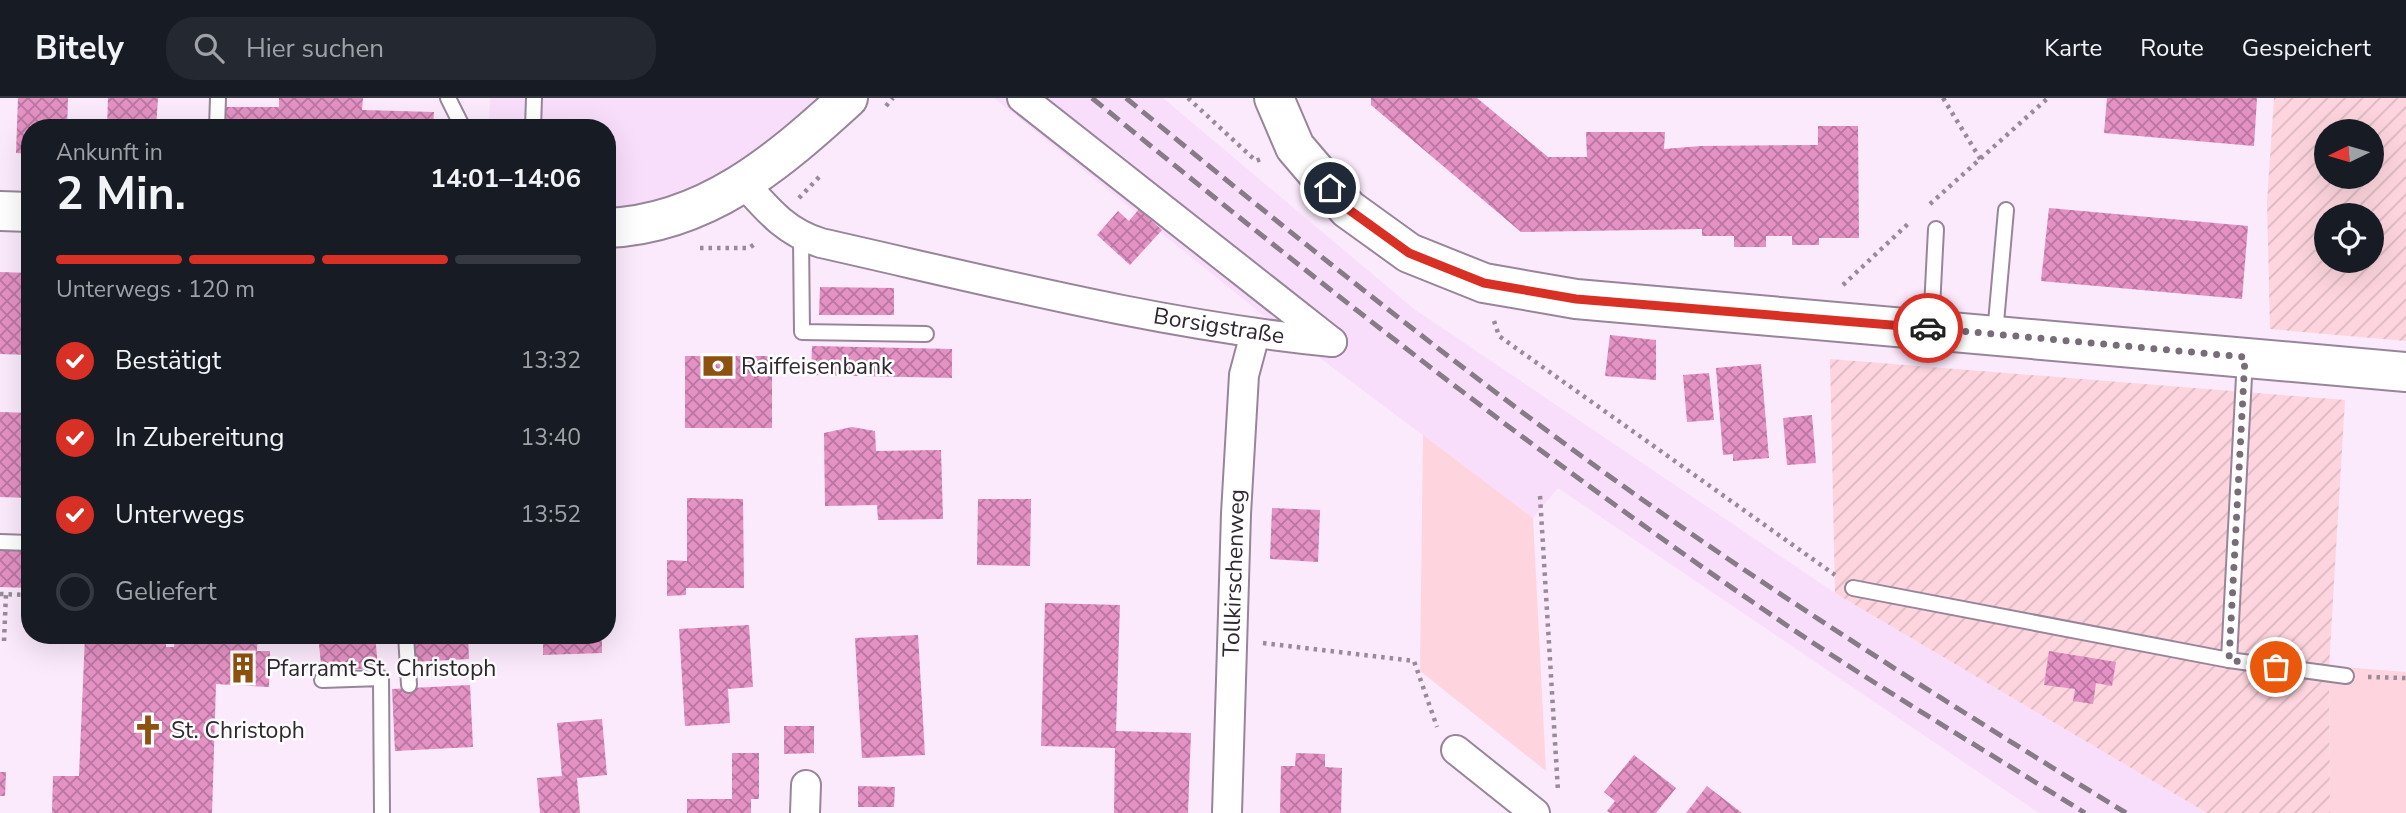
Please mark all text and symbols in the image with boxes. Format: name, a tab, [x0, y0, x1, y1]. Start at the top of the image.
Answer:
search box	[166, 17, 656, 80]
text: Bitely	[35, 26, 124, 71]
icon: search	[190, 29, 228, 67]
text: Hier suchen	[246, 31, 384, 66]
text: Karte	[2044, 32, 2102, 64]
text: Route	[2140, 32, 2204, 64]
text: Gespeichert	[2242, 32, 2371, 64]
north arrow	[2314, 119, 2384, 189]
map controls	[2314, 119, 2384, 273]
text: Ankunft in	[56, 137, 163, 168]
pin	[1300, 158, 1360, 218]
text: 14:01–14:06	[430, 161, 581, 196]
text: 2 Min.	[56, 162, 186, 225]
icon: home	[1311, 169, 1349, 207]
button: locate	[2314, 203, 2384, 273]
text: Unterwegs · 120 m	[56, 274, 255, 305]
courier	[1893, 293, 1963, 363]
street label: Borsigstraße	[1151, 300, 1287, 352]
icon: car	[1909, 309, 1947, 347]
icon: check	[56, 342, 94, 380]
text: Bestätigt	[115, 343, 221, 378]
text: 13:32	[521, 345, 581, 376]
bank icon: Raiffeisenbank	[701, 349, 735, 383]
place label: Raiffeisenbank	[741, 351, 893, 382]
icon: check	[56, 419, 94, 457]
text: In Zubereitung	[115, 420, 284, 455]
text: 13:40	[521, 422, 581, 453]
street label: Tollkirschenweg	[1216, 488, 1252, 658]
icon: check	[56, 496, 94, 534]
text: Unterwegs	[115, 497, 245, 532]
text: 13:52	[521, 499, 581, 530]
text: Geliefert	[115, 574, 216, 609]
pin	[2246, 637, 2306, 697]
icon: bag	[2257, 648, 2295, 686]
building icon: Pfarramt St. Christoph	[226, 651, 260, 685]
place label: Pfarramt St. Christoph	[266, 653, 496, 684]
church icon: St. Christoph	[131, 713, 165, 747]
place label: St. Christoph	[171, 715, 305, 746]

